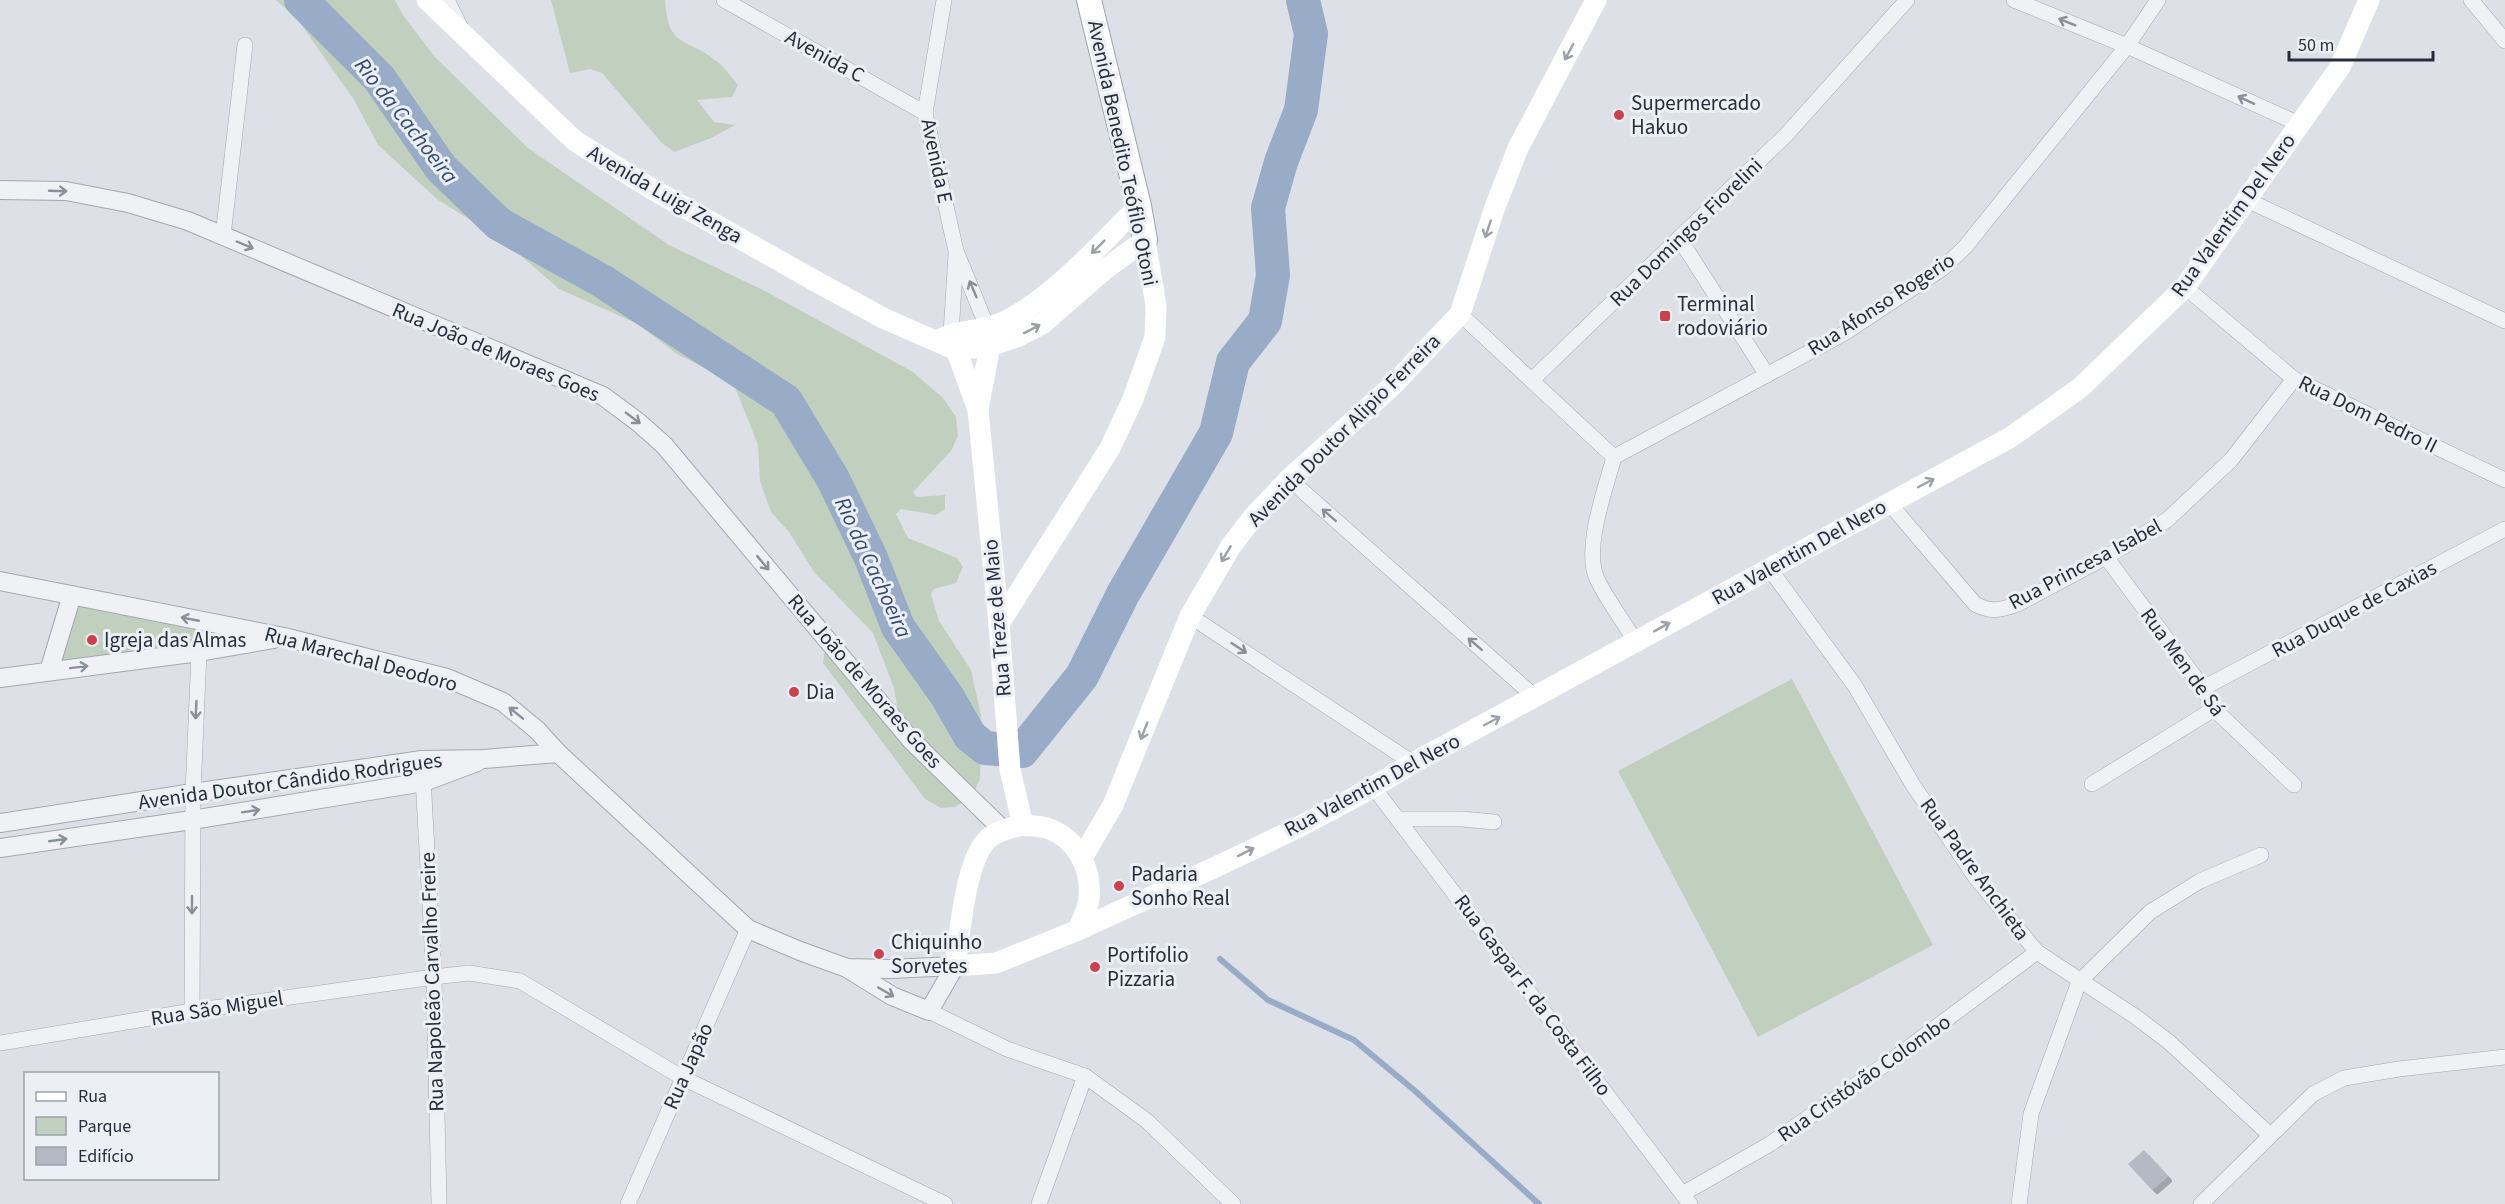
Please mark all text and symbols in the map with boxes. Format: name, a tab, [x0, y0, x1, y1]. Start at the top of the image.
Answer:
one-way arrow	[2058, 16, 2077, 27]
street label: Avenida Benedito Teófilo Otoni	[1080, 17, 1166, 289]
street label: Avenida C	[780, 22, 870, 90]
scale bar	[2289, 24, 2433, 62]
text: 50 m	[2298, 33, 2334, 58]
one-way arrow	[1563, 43, 1575, 60]
water label: Rio da Cachoeira	[347, 51, 466, 191]
place label: Supermercado Hakuo	[1631, 88, 1761, 142]
one-way arrow	[2237, 94, 2255, 105]
marker: Supermercado Hakuo	[1612, 108, 1626, 122]
street label: Avenida E	[913, 116, 961, 206]
street label: Rua Valentim Del Nero	[2163, 127, 2303, 303]
street label: Avenida Luigi Zenga	[582, 137, 748, 251]
street label: Rua Domingos Fiorelini	[1603, 151, 1769, 313]
one-way arrow	[48, 185, 68, 196]
one-way arrow	[1482, 219, 1493, 238]
one-way arrow	[1090, 239, 1105, 254]
one-way arrow	[235, 240, 254, 251]
street label: Rua Afonso Rogerio	[1801, 245, 1961, 363]
one-way arrow	[967, 281, 978, 299]
place label: Terminal rodoviário	[1677, 289, 1768, 343]
street label: Rua João de Moraes Goes	[388, 295, 605, 409]
marker: Terminal rodoviário	[1658, 309, 1672, 323]
one-way arrow	[1022, 323, 1040, 334]
street label: Avenida Doutor Alipio Ferreira	[1241, 327, 1447, 533]
street label: Rua Dom Pedro II	[2293, 367, 2443, 461]
one-way arrow	[625, 412, 641, 425]
one-way arrow	[1916, 477, 1934, 488]
street label: Rua Valentim Del Nero	[1706, 491, 1892, 613]
water label: Rio da Cachoeira	[826, 492, 920, 643]
one-way arrow	[1322, 508, 1337, 522]
street label: Rua Princesa Isabel	[2003, 511, 2167, 617]
street label: Rua Treze de Maio	[975, 538, 1019, 698]
one-way arrow	[1220, 545, 1232, 562]
street label: Rua Duque de Caxias	[2266, 553, 2442, 665]
one-way arrow	[756, 555, 770, 570]
street label: Rua João de Moraes Goes	[781, 587, 950, 775]
street label: Rua Men de Sá	[2133, 602, 2233, 722]
one-way arrow	[181, 613, 200, 624]
street label: Rua Marechal Deodoro	[261, 619, 461, 699]
one-way arrow	[1653, 621, 1671, 632]
place label: Igreja das Almas	[104, 625, 247, 655]
marker: Igreja das Almas	[85, 633, 99, 647]
one-way arrow	[1468, 638, 1484, 652]
one-way arrow	[1230, 642, 1246, 654]
one-way arrow	[68, 661, 88, 672]
place label: Dia	[806, 677, 835, 707]
marker: Dia	[787, 685, 801, 699]
one-way arrow	[191, 700, 202, 720]
one-way arrow	[509, 706, 524, 720]
one-way arrow	[1482, 715, 1500, 726]
one-way arrow	[1137, 721, 1148, 739]
street label: Rua Valentim Del Nero	[1279, 726, 1465, 844]
street label: Avenida Doutor Cândido Rodrigues	[136, 745, 444, 817]
street label: Rua Padre Anchieta	[1913, 792, 2037, 946]
one-way arrow	[240, 805, 260, 816]
one-way arrow	[48, 834, 67, 845]
one-way arrow	[1236, 846, 1254, 858]
street label: Rua Napoleão Carvalho Freire	[412, 852, 452, 1112]
place label: Padaria Sonho Real	[1131, 859, 1230, 913]
marker: Padaria Sonho Real	[1112, 879, 1126, 893]
street label: Rua Gaspar F. da Costa Filho	[1447, 888, 1619, 1102]
one-way arrow	[186, 895, 198, 915]
place label: Chiquinho Sorvetes	[891, 927, 982, 981]
place label: Portifolio Pizzaria	[1107, 940, 1189, 994]
marker: Chiquinho Sorvetes	[872, 947, 886, 961]
marker: Portifolio Pizzaria	[1088, 960, 1102, 974]
street label: Rua São Miguel	[149, 983, 285, 1033]
one-way arrow	[877, 987, 895, 998]
street label: Rua Cristóvão Colombo	[1771, 1007, 1957, 1149]
street label: Rua Japão	[656, 1018, 720, 1114]
legend	[24, 1072, 219, 1180]
text: Rua	[78, 1084, 107, 1109]
text: Parque	[78, 1114, 131, 1139]
text: Edifício	[78, 1144, 134, 1169]

